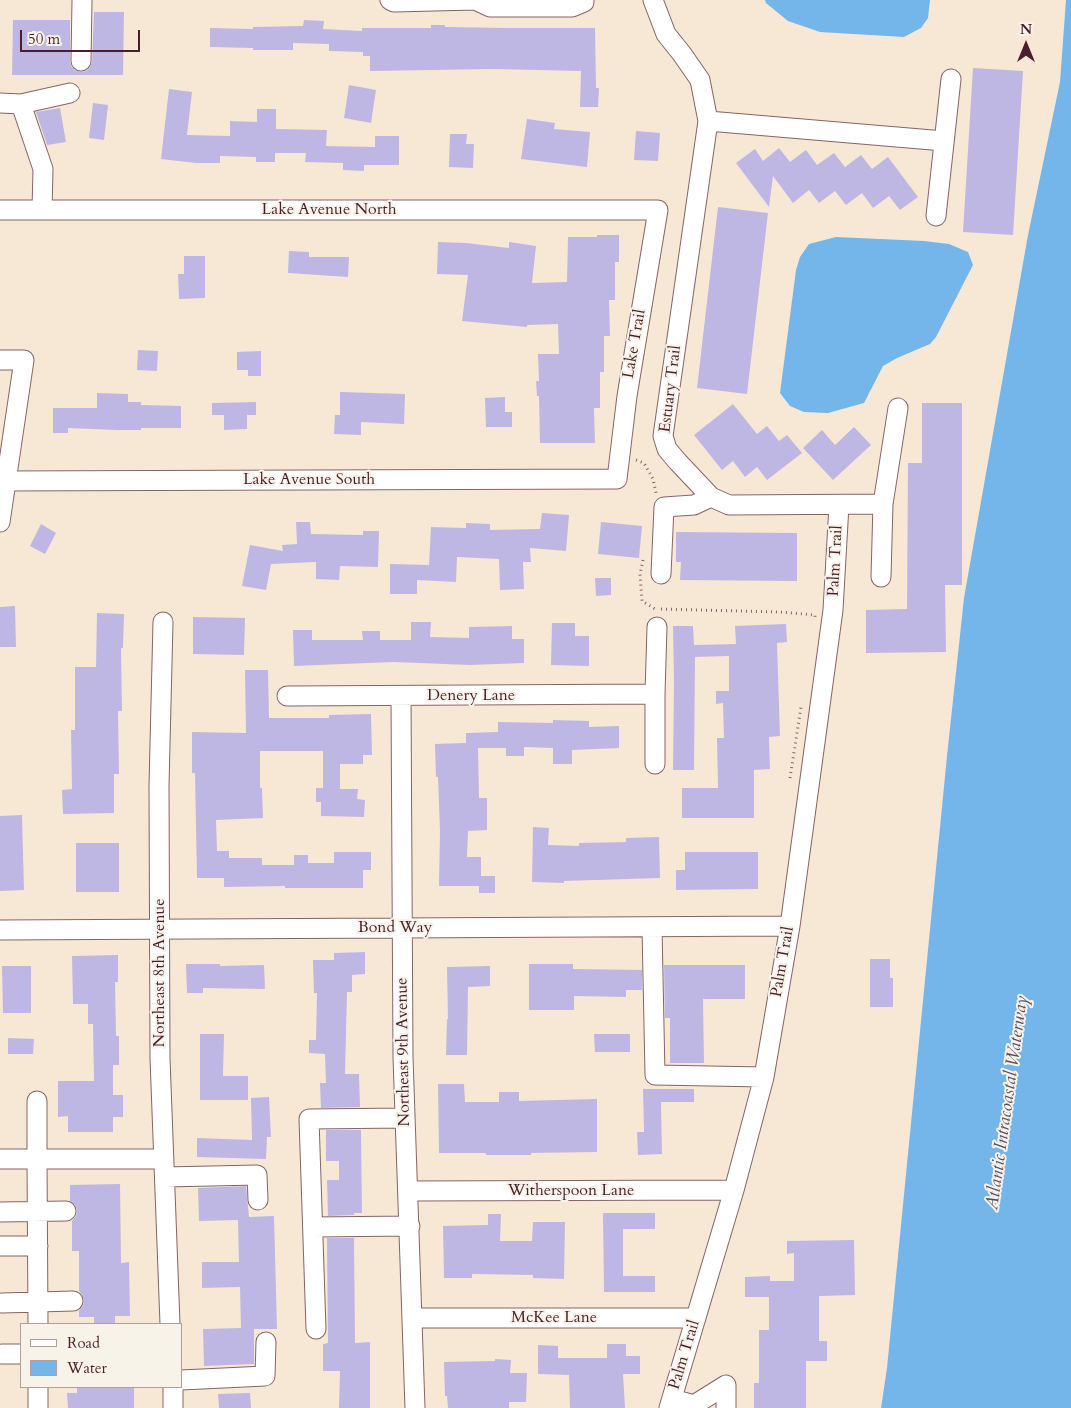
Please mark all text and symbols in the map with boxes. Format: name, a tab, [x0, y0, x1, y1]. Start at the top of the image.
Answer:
scale bar	[22, 20, 142, 52]
north arrow	[1001, 20, 1051, 70]
text: N	[1020, 20, 1032, 39]
text: 50 m	[28, 29, 60, 49]
street label: Lake Avenue North	[262, 200, 396, 220]
street label: Lake Trail	[619, 308, 651, 380]
street label: Estuary Trail	[656, 344, 686, 434]
street label: Lake Avenue South	[243, 470, 375, 490]
street label: Palm Trail	[825, 525, 847, 597]
street label: Denery Lane	[427, 686, 515, 706]
street label: Northeast 8th Avenue	[150, 898, 170, 1048]
street label: Bond Way	[358, 918, 432, 938]
street label: Palm Trail	[767, 925, 799, 999]
street label: Northeast 9th Avenue	[393, 977, 415, 1127]
water label: Atlantic Intracoastal Waterway	[982, 995, 1034, 1211]
street label: Witherspoon Lane	[508, 1181, 634, 1201]
street label: McKee Lane	[511, 1308, 597, 1328]
street label: Palm Trail	[665, 1318, 705, 1392]
legend	[20, 1323, 182, 1388]
text: Road	[67, 1333, 100, 1353]
text: Water	[67, 1358, 107, 1378]

